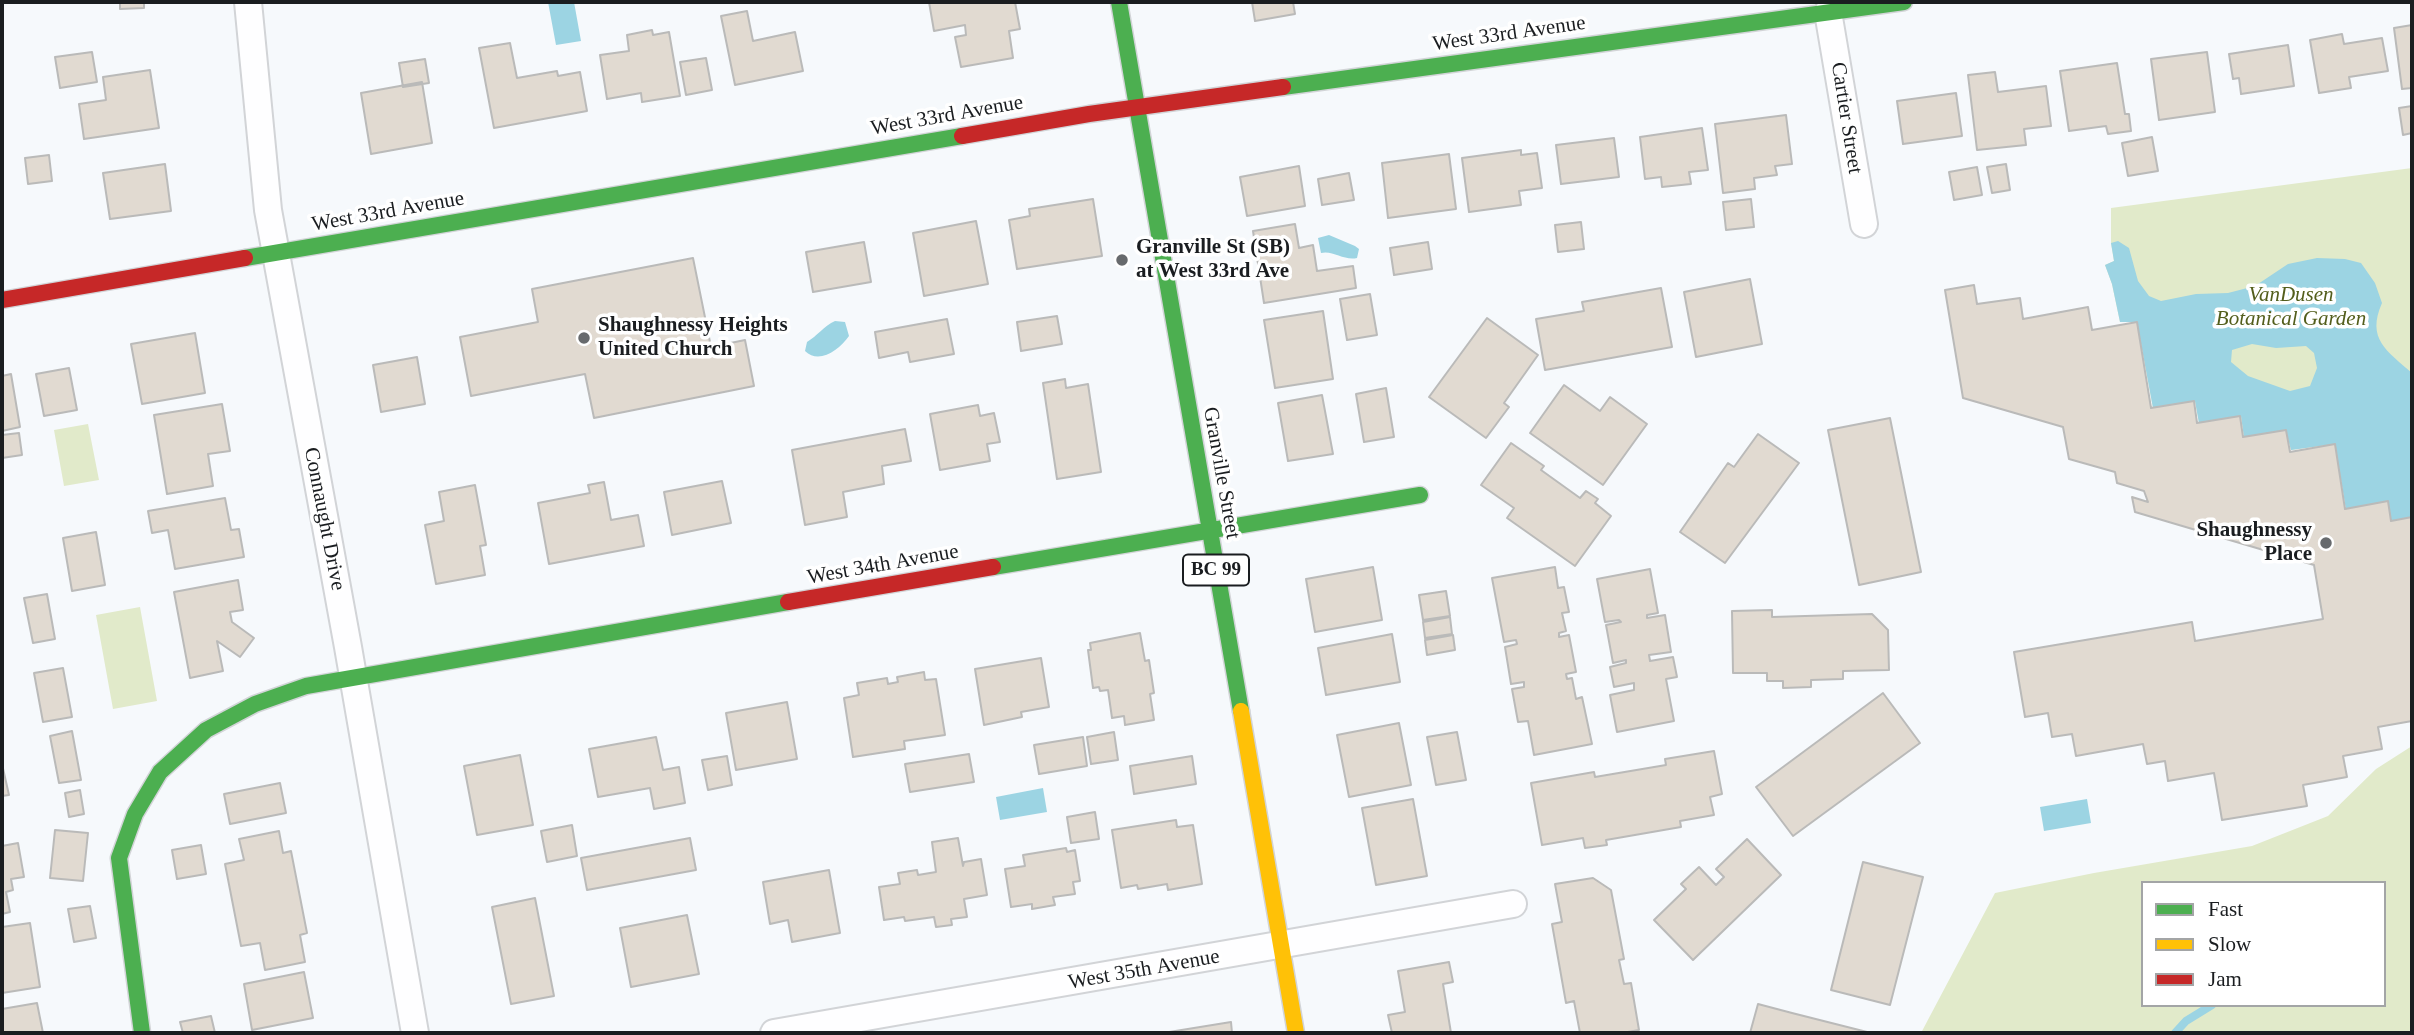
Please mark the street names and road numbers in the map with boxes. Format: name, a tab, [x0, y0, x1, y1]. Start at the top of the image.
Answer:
street label: West 33rd Avenue	[1431, 11, 1587, 57]
street label: Cartier Street	[1825, 60, 1867, 176]
street label: West 33rd Avenue	[869, 90, 1025, 142]
street label: West 33rd Avenue	[310, 186, 466, 238]
street label: Granville Street	[1197, 405, 1245, 541]
street label: Connaught Drive	[298, 445, 350, 593]
street label: West 34th Avenue	[805, 539, 961, 591]
road number: BC 99	[1183, 554, 1249, 586]
street label: West 35th Avenue	[1066, 944, 1222, 996]

